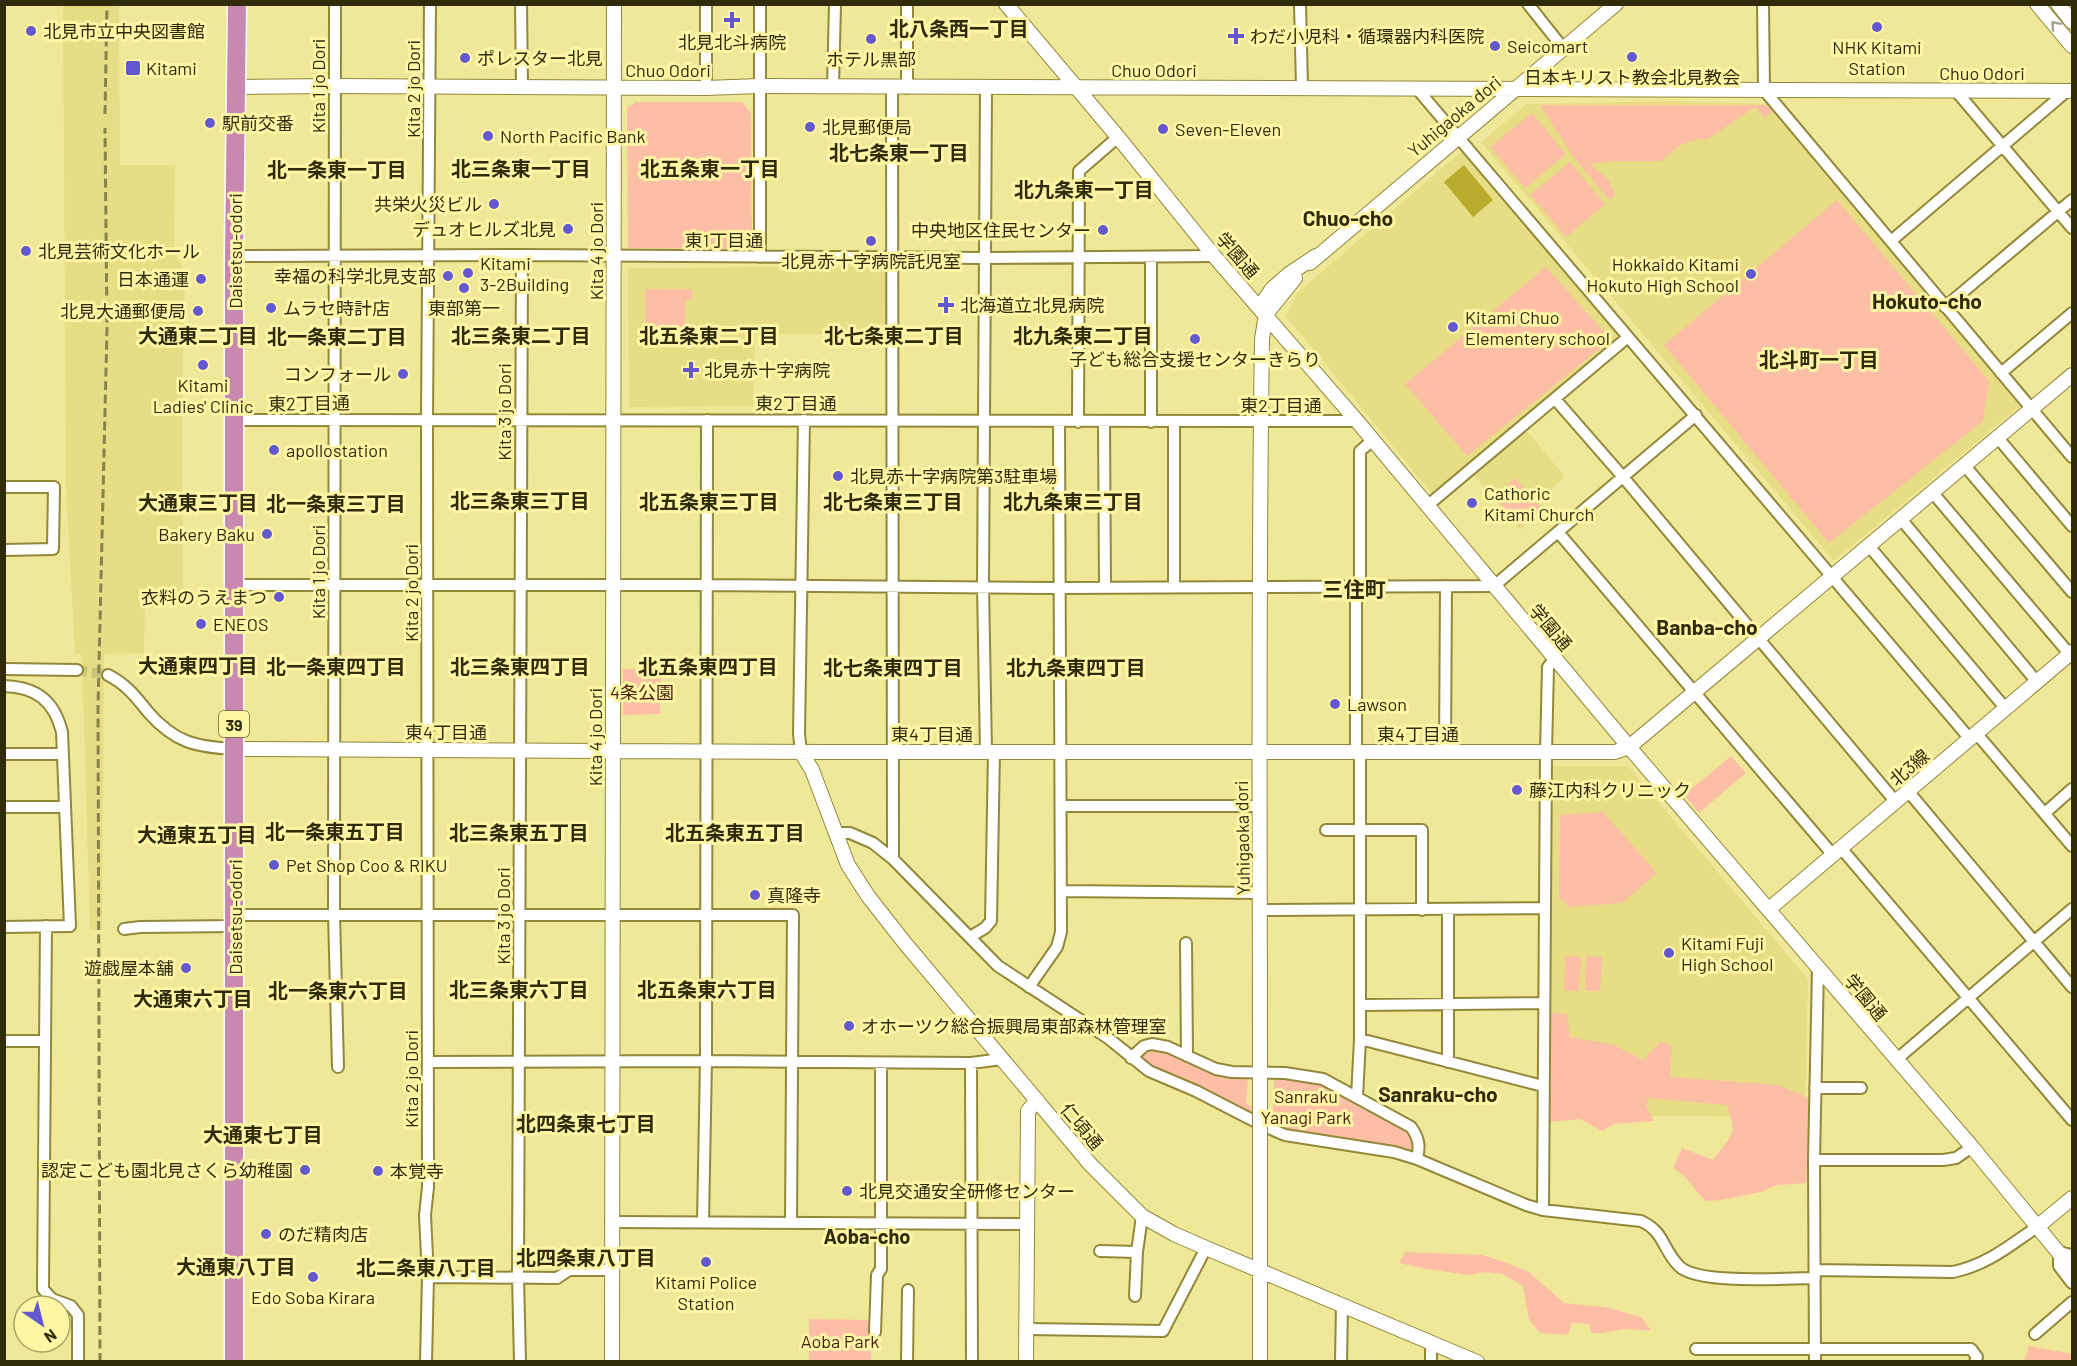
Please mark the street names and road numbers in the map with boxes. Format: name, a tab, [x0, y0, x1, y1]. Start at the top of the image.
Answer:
street label: Kita 1 jo Dori	[307, 39, 329, 133]
street label: Kita 2 jo Dori	[402, 40, 424, 138]
street label: Chuo Odori	[625, 59, 711, 81]
street label: Chuo Odori	[1111, 59, 1197, 81]
street label: Chuo Odori	[1939, 62, 2025, 84]
street label: Yuhigaoka dori	[1403, 71, 1505, 161]
street label: Daisetsu-odori	[224, 193, 246, 309]
street label: Kita 4 jo Dori	[585, 202, 607, 300]
street label: 学園通	[1212, 227, 1264, 283]
street label: 東1丁目通	[685, 229, 763, 251]
street label: Kita 3 jo Dori	[493, 363, 515, 461]
street label: 東2丁目通	[268, 391, 350, 415]
street label: 東2丁目通	[755, 392, 837, 414]
street label: 東2丁目通	[1240, 394, 1322, 416]
street label: Kita 1 jo Dori	[307, 525, 329, 619]
street label: Kita 2 jo Dori	[400, 544, 422, 642]
street label: 学園通	[1525, 599, 1577, 655]
street label: Kita 4 jo Dori	[584, 688, 606, 786]
road number: 39	[219, 711, 249, 737]
street label: 東4丁目通	[405, 721, 487, 743]
street label: 東4丁目通	[891, 723, 973, 745]
street label: 東4丁目通	[1377, 723, 1459, 745]
street label: 北3線	[1885, 744, 1933, 790]
street label: Yuhigaoka dori	[1230, 780, 1254, 896]
street label: Daisetsu-odori	[224, 859, 246, 975]
street label: Kita 3 jo Dori	[492, 867, 514, 965]
street label: 学園通	[1840, 969, 1892, 1025]
street label: Kita 2 jo Dori	[400, 1030, 422, 1128]
street label: 仁頃通	[1056, 1098, 1108, 1154]

